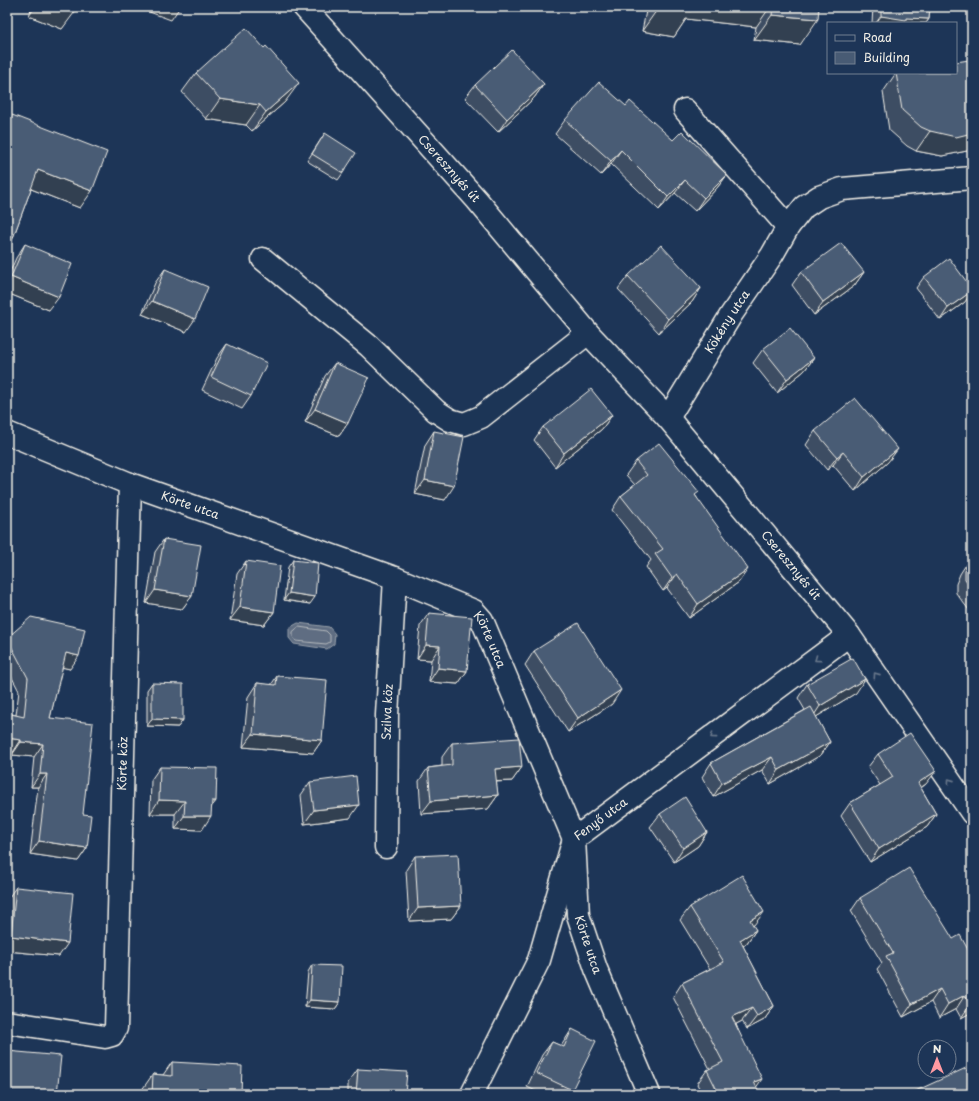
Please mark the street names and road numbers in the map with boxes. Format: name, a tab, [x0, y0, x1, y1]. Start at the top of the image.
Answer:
street label: Cseresznyés út	[414, 130, 485, 206]
street label: Kökény utca	[700, 286, 754, 357]
street label: Körte utca	[159, 486, 223, 523]
street label: Cseresznyés út	[757, 526, 826, 603]
street label: Körte utca	[470, 606, 511, 671]
street label: Szilva köz	[377, 683, 397, 740]
street label: Körte köz	[112, 736, 132, 791]
street label: Fenyő utca	[570, 792, 631, 844]
street label: Körte utca	[571, 913, 607, 977]

